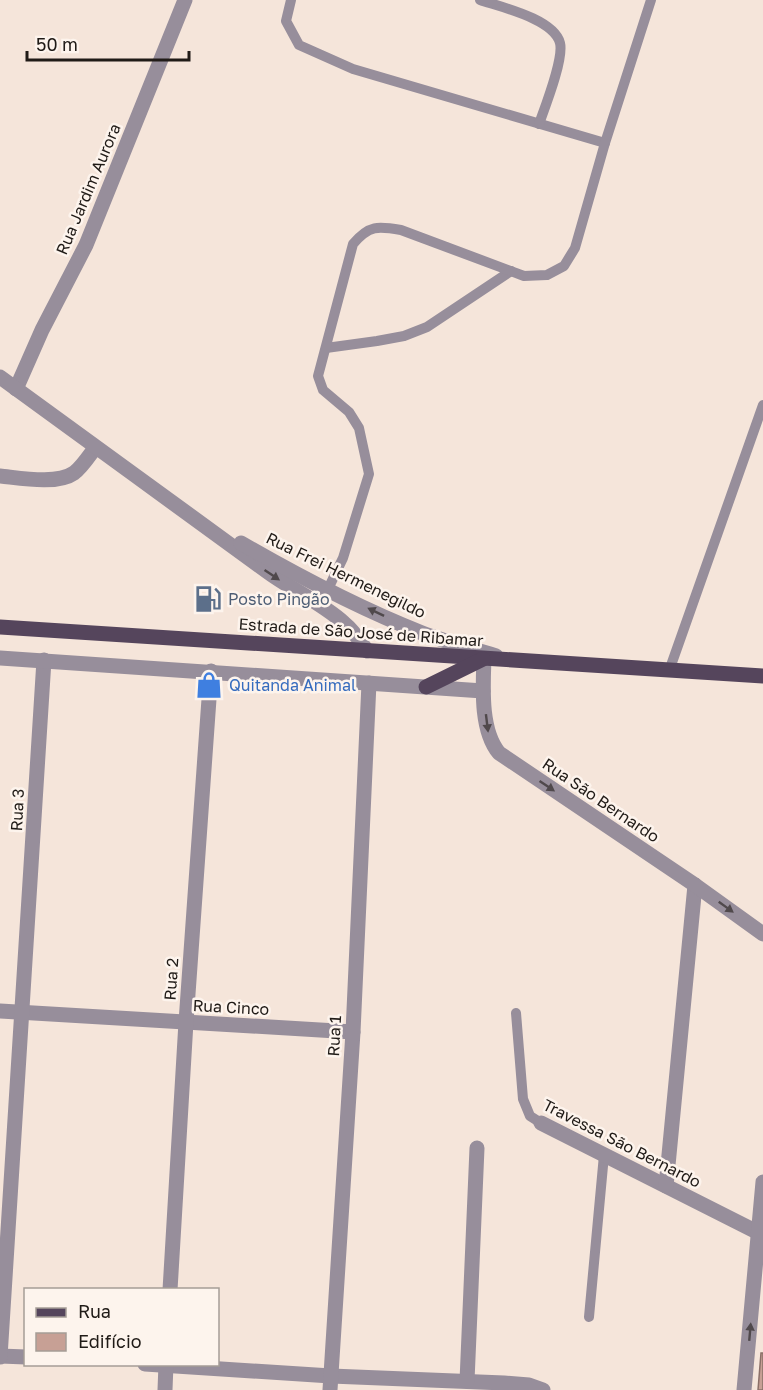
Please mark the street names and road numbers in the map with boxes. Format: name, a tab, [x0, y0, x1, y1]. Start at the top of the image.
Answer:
street label: Rua Jardim Aurora	[51, 120, 125, 258]
street label: Rua Frei Hermenegildo	[263, 528, 429, 622]
street label: Estrada de São José de Ribamar	[238, 613, 484, 651]
street label: Rua São Bernardo	[539, 753, 663, 847]
street label: Rua 3	[6, 788, 28, 832]
street label: Rua 2	[160, 957, 182, 1001]
street label: Rua Cinco	[192, 995, 270, 1019]
street label: Rua 1	[323, 1015, 345, 1057]
street label: Travessa São Bernardo	[540, 1094, 704, 1192]

